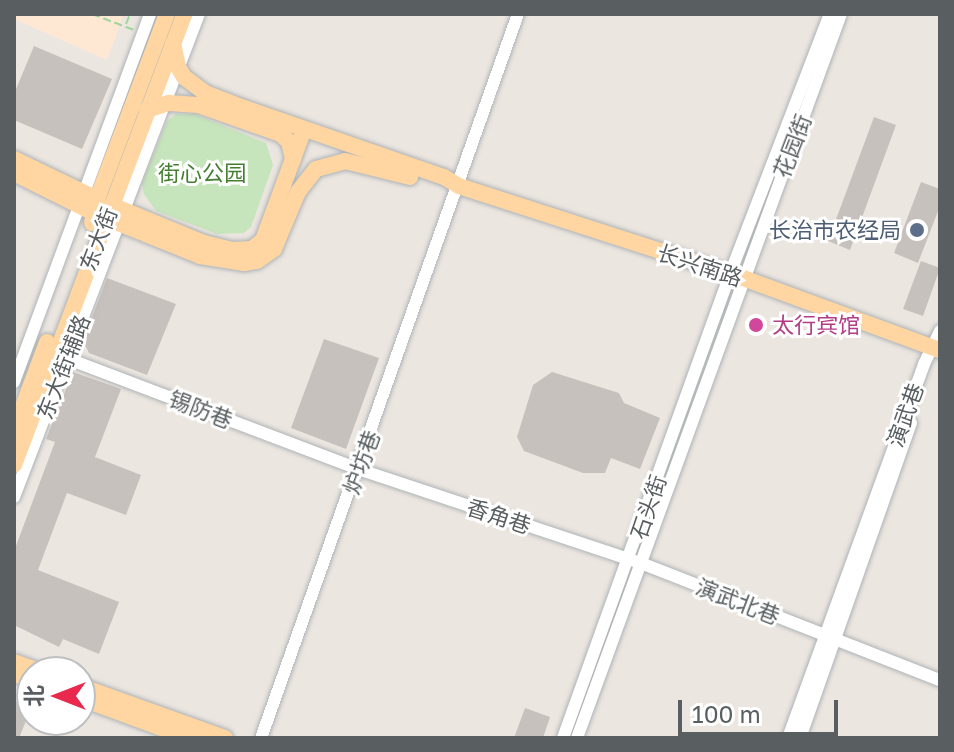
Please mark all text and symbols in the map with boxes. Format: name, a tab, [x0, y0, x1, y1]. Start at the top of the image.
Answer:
street label: 花园街	[768, 110, 816, 182]
park label: 街心公园	[158, 160, 246, 186]
street label: 东大街	[74, 203, 122, 275]
place label: 长治市农经局	[769, 217, 901, 243]
marker: 长治市农经局	[908, 221, 926, 239]
street label: 长兴南路	[654, 239, 746, 291]
street label: 东大街辅路	[31, 311, 95, 423]
place label: 太行宾馆	[772, 312, 860, 338]
marker: 太行宾馆	[747, 316, 765, 334]
street label: 演武巷	[881, 379, 929, 451]
street label: 锡防巷	[165, 385, 237, 433]
street label: 炉坊巷	[337, 426, 385, 498]
street label: 石头街	[625, 472, 671, 542]
street label: 香角巷	[464, 493, 534, 539]
street label: 演武北巷	[692, 573, 784, 629]
north arrow	[16, 656, 96, 736]
scale bar	[682, 684, 842, 734]
text: 北	[20, 685, 47, 707]
text: 100 m	[692, 699, 761, 728]

